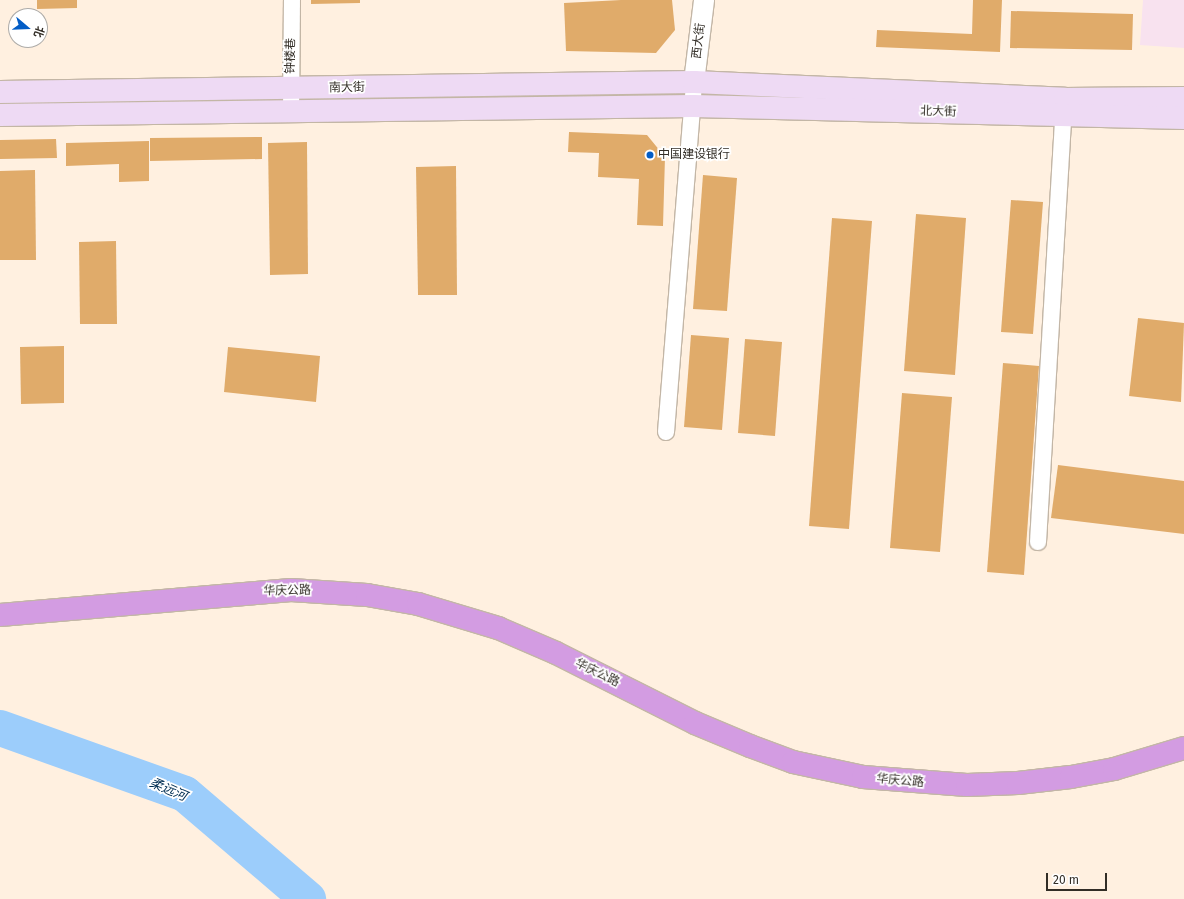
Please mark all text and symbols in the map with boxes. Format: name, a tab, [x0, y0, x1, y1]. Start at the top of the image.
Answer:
north arrow	[8, 8, 48, 48]
street label: 西大街	[690, 22, 708, 60]
text: 北	[31, 24, 47, 39]
street label: 钟楼巷	[283, 38, 299, 74]
street label: 南大街	[329, 80, 365, 96]
street label: 北大街	[920, 104, 956, 120]
place label: 中国建设银行	[658, 148, 730, 162]
marker: 中国建设银行	[645, 150, 655, 160]
street label: 华庆公路	[263, 583, 311, 599]
street label: 华庆公路	[572, 656, 622, 690]
street label: 华庆公路	[875, 772, 925, 790]
water label: 柔远河	[147, 775, 189, 805]
scale bar	[1048, 865, 1109, 891]
text: 20 m	[1053, 873, 1079, 887]

